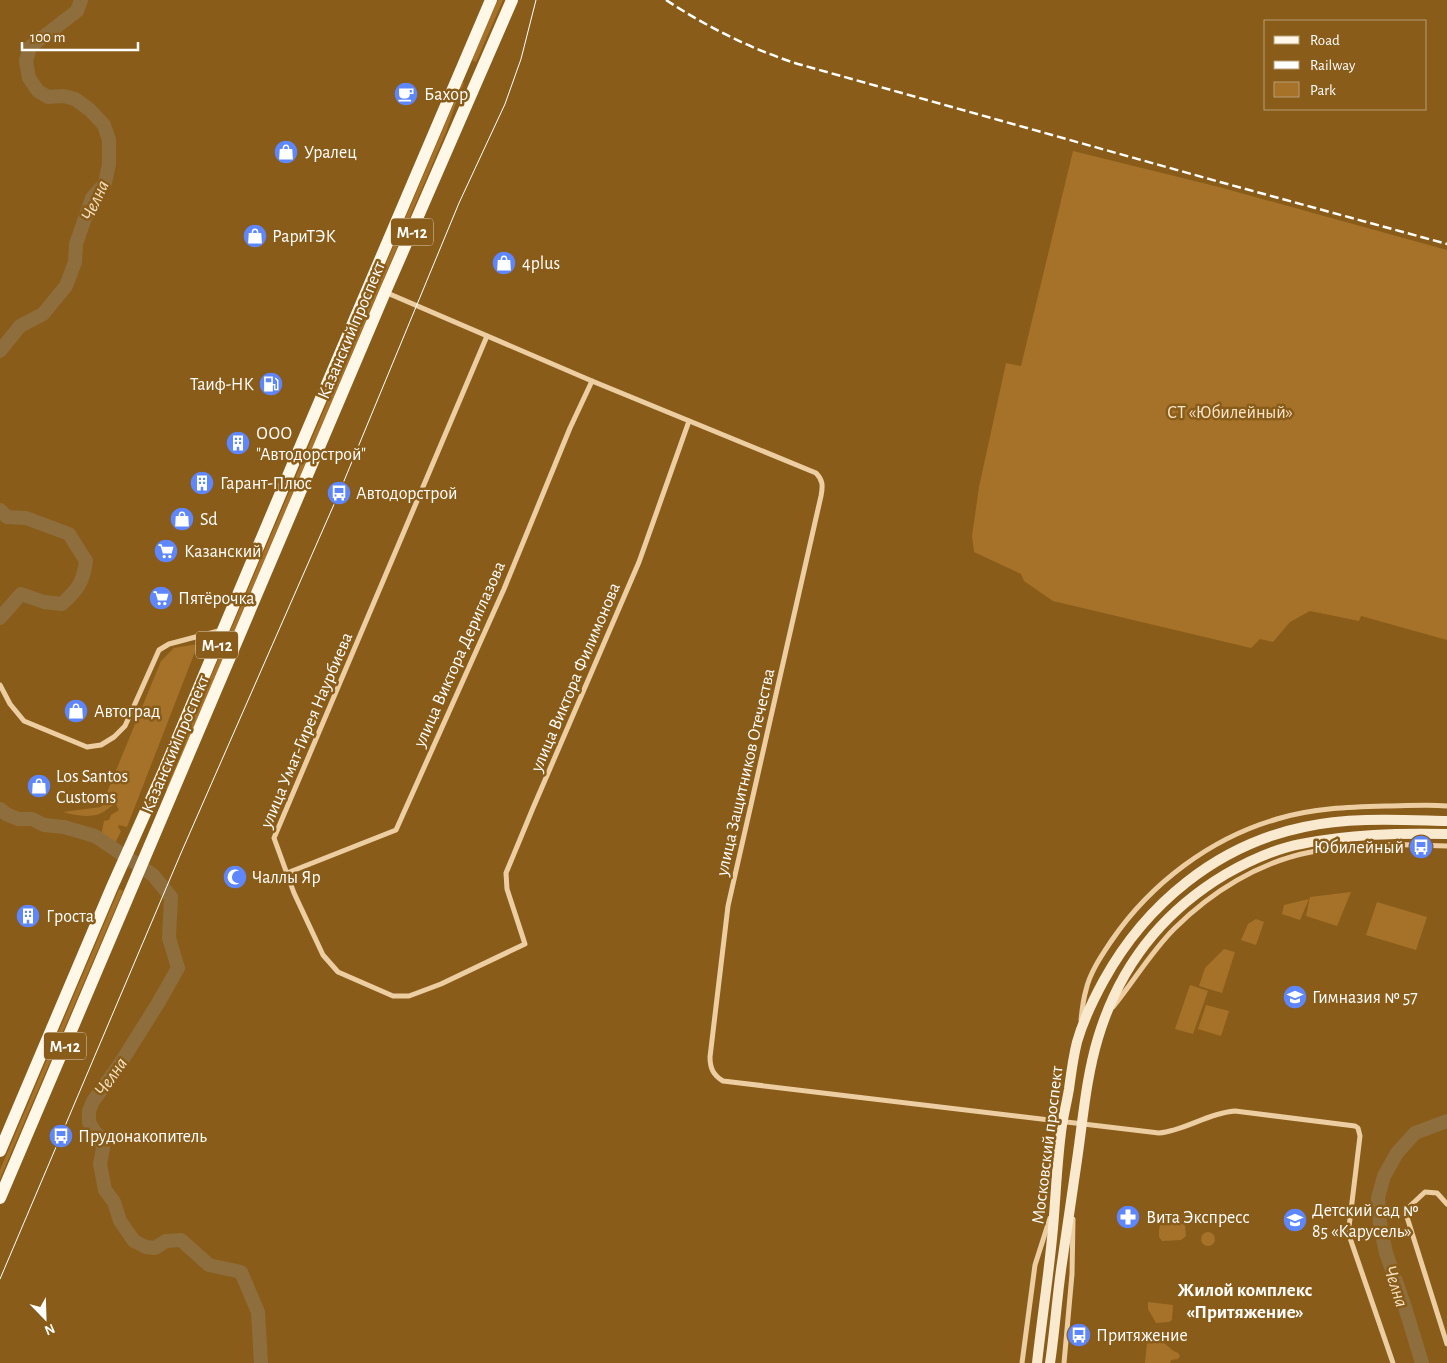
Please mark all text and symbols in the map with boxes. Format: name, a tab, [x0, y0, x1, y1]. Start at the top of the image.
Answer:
scale bar	[22, 20, 139, 52]
legend	[1264, 20, 1427, 110]
text: 100 m	[30, 30, 65, 45]
text: Road	[1310, 33, 1340, 48]
text: Railway	[1310, 58, 1356, 73]
cafe icon: Бахор	[393, 81, 419, 107]
text: Park	[1310, 83, 1336, 98]
place label: Бахор	[424, 86, 468, 104]
shop icon: Уралец	[273, 139, 299, 165]
place label: Уралец	[304, 144, 357, 162]
water label: Челна	[78, 177, 113, 224]
road number: М-12	[391, 218, 433, 246]
shop icon: РариТЭК	[242, 223, 268, 249]
place label: РариТЭК	[272, 228, 337, 246]
shop icon: 4plus	[491, 250, 517, 276]
place label: 4plus	[522, 255, 560, 273]
street label: Казанский проспект	[315, 259, 389, 402]
fuel station icon: Таиф-НК	[258, 371, 284, 397]
place label: Таиф-НК	[190, 376, 255, 394]
park label: СТ «Юбилейный»	[1167, 403, 1293, 422]
place label: ООО "Автодорстрой"	[256, 425, 366, 464]
building icon: ООО "Автодорстрой"	[225, 430, 251, 456]
building icon: Гарант-Плюс	[189, 470, 215, 496]
place label: Гарант-Плюс	[220, 475, 312, 493]
bus stop icon: Автодорстрой	[326, 480, 352, 506]
place label: Автодорстрой	[356, 485, 457, 503]
shop icon: Sd	[169, 506, 195, 532]
place label: Sd	[200, 511, 217, 529]
supermarket icon: Казанский	[153, 538, 179, 564]
place label: Казанский	[184, 543, 262, 561]
street label: улица Виктора Дериглазова	[410, 559, 509, 751]
street label: улица Виктора Филимонова	[527, 580, 624, 776]
supermarket icon: Пятёрочка	[148, 585, 174, 611]
place label: Пятёрочка	[178, 590, 255, 608]
street label: улица Умат-Гирея Наурбиева	[256, 630, 356, 832]
road number: М-12	[196, 632, 238, 658]
street label: улица Защитников Отечества	[713, 667, 779, 879]
street label: Казанский проспект	[139, 673, 213, 816]
shop icon: Автоград	[63, 698, 89, 724]
place label: Автоград	[94, 703, 160, 721]
place label: Los Santos Customs	[56, 768, 128, 807]
shop icon: Los Santos Customs	[26, 773, 52, 799]
bus stop icon: Юбилейный	[1408, 834, 1434, 860]
place label: Юбилейный	[1314, 838, 1404, 857]
mosque icon: Чаллы Яр	[222, 864, 248, 890]
place label: Чаллы Яр	[252, 869, 321, 887]
building icon: Гроста	[15, 903, 41, 929]
place label: Гроста	[46, 908, 94, 926]
school or university icon: Гимназия № 57	[1282, 984, 1308, 1010]
place label: Гимназия № 57	[1312, 989, 1418, 1007]
road number: М-12	[44, 1032, 86, 1060]
water label: Челна	[91, 1054, 131, 1100]
street label: Московский проспект	[1029, 1065, 1067, 1225]
bus stop icon: Прудонакопитель	[48, 1123, 74, 1149]
place label: Прудонакопитель	[78, 1128, 207, 1146]
place label: Детский сад № 85 «Карусель»	[1312, 1202, 1419, 1241]
pharmacy icon: Вита Экспресс	[1115, 1204, 1141, 1230]
school or university icon: Детский сад № 85 «Карусель»	[1282, 1207, 1308, 1233]
place label: Вита Экспресс	[1146, 1209, 1250, 1227]
water label: Челна	[1380, 1263, 1411, 1310]
district label: Жилой комплекс «Притяжение»	[1178, 1281, 1313, 1322]
north arrow	[20, 1293, 70, 1343]
text: N	[42, 1321, 57, 1337]
bus stop icon: Притяжение	[1066, 1322, 1092, 1348]
place label: Притяжение	[1096, 1327, 1188, 1345]

